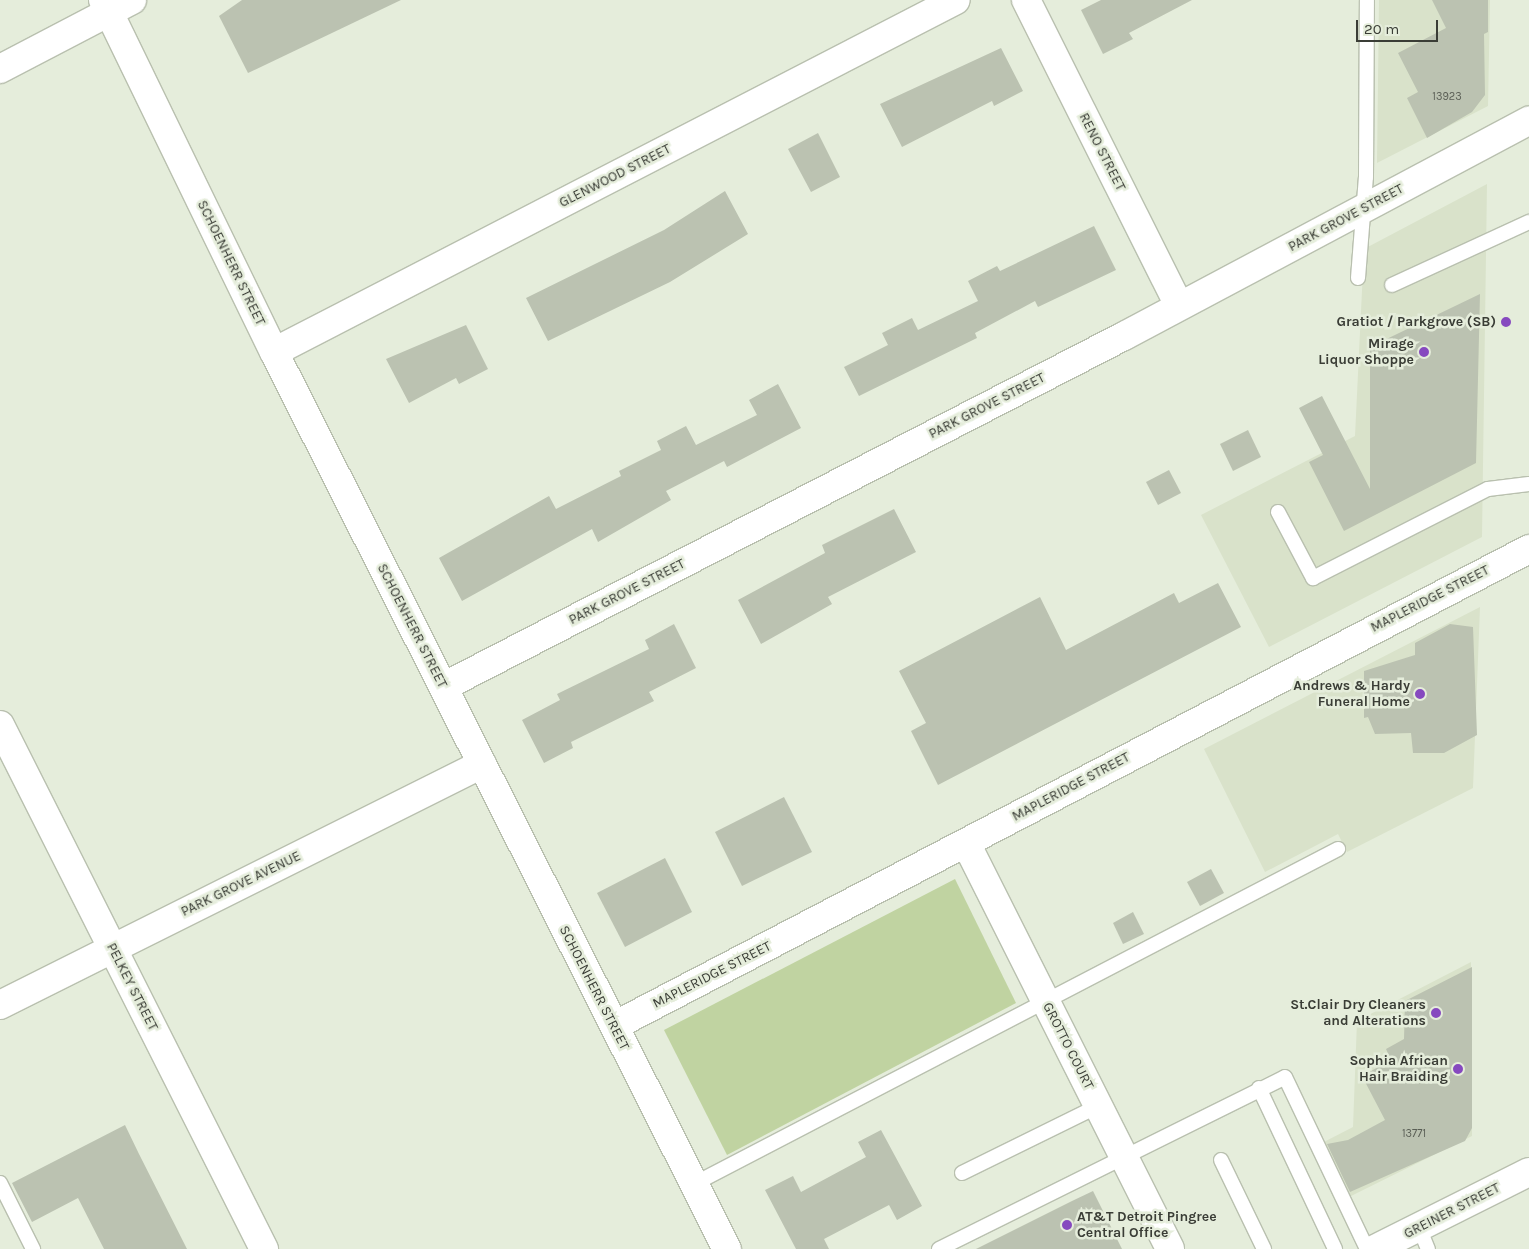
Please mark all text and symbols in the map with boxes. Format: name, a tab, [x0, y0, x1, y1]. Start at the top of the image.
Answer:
scale bar	[1359, 10, 1442, 42]
text: 20 m	[1364, 20, 1399, 38]
house number: 13923	[1432, 90, 1462, 104]
street label: RENO STREET	[1075, 110, 1129, 194]
street label: GLENWOOD STREET	[556, 141, 674, 211]
street label: PARK GROVE STREET	[1286, 181, 1406, 255]
street label: SCHOENHERR STREET	[193, 198, 269, 328]
place label: Gratiot / Parkgrove (SB)	[1337, 314, 1496, 330]
marker: Gratiot / Parkgrove (SB)	[1500, 316, 1512, 328]
place label: Mirage Liquor Shoppe	[1318, 336, 1414, 368]
marker: Mirage Liquor Shoppe	[1418, 346, 1430, 358]
street label: PARK GROVE STREET	[926, 369, 1048, 443]
street label: PARK GROVE STREET	[566, 555, 688, 629]
street label: SCHOENHERR STREET	[373, 561, 451, 691]
street label: MAPLERIDGE STREET	[1368, 562, 1492, 636]
place label: Andrews & Hardy Funeral Home	[1293, 678, 1410, 710]
marker: Andrews & Hardy Funeral Home	[1414, 688, 1426, 700]
street label: MAPLERIDGE STREET	[1009, 749, 1133, 825]
street label: PARK GROVE AVENUE	[178, 848, 304, 920]
street label: SCHOENHERR STREET	[555, 923, 633, 1053]
street label: MAPLERIDGE STREET	[650, 938, 774, 1012]
street label: PELKEY STREET	[103, 940, 161, 1034]
place label: St.Clair Dry Cleaners and Alterations	[1290, 997, 1426, 1030]
street label: GROTTO COURT	[1039, 1000, 1097, 1092]
marker: St.Clair Dry Cleaners and Alterations	[1430, 1007, 1442, 1019]
place label: Sophia African Hair Braiding	[1349, 1053, 1448, 1086]
marker: Sophia African Hair Braiding	[1452, 1063, 1464, 1075]
house number: 13771	[1402, 1127, 1426, 1141]
street label: GREINER STREET	[1401, 1180, 1503, 1242]
place label: AT&T Detroit Pingree Central Office	[1077, 1209, 1217, 1242]
marker: AT&T Detroit Pingree Central Office	[1061, 1219, 1073, 1231]

